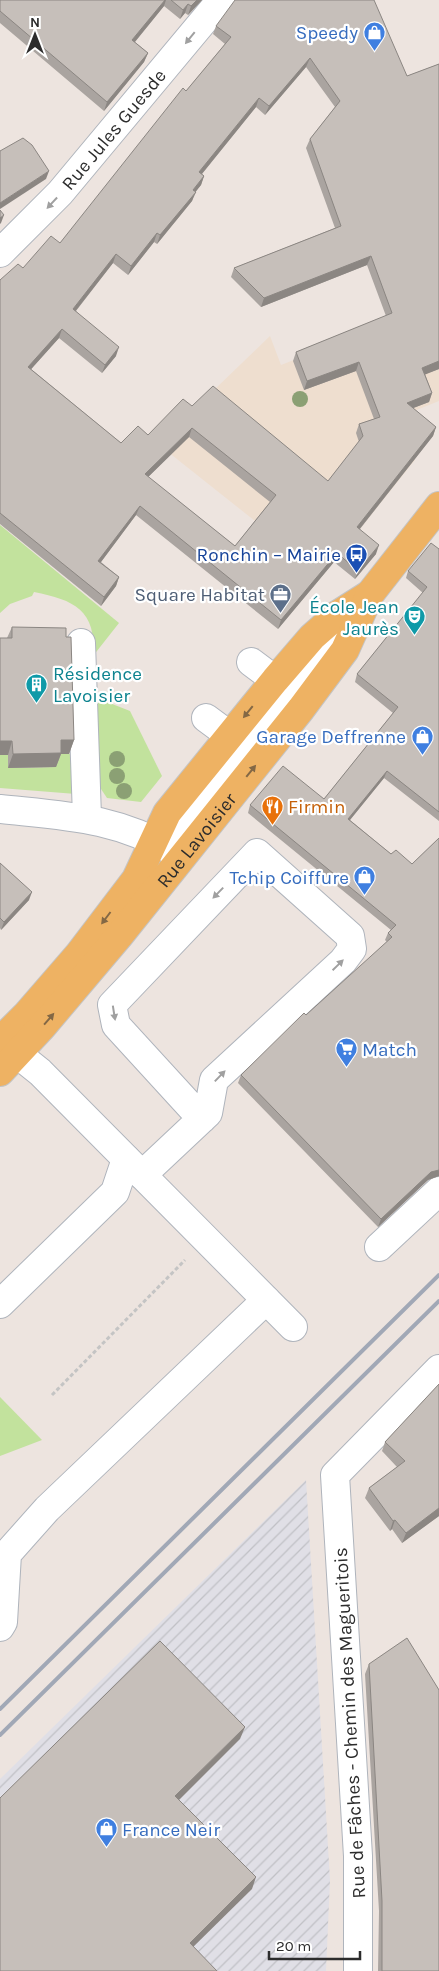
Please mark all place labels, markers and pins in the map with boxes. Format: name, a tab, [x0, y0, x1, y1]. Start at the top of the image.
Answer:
shop icon: Speedy	[362, 20, 386, 51]
place label: Speedy	[296, 22, 358, 44]
bus stop icon: Ronchin – Mairie	[345, 542, 369, 573]
place label: Ronchin – Mairie	[197, 544, 341, 566]
office icon: Square Habitat	[269, 582, 293, 613]
place label: Square Habitat	[134, 584, 265, 606]
place label: École Jean Jaurès	[309, 595, 399, 640]
theatre icon: École Jean Jaurès	[403, 605, 427, 636]
place label: Résidence Lavoisier	[53, 663, 142, 707]
building icon: Résidence Lavoisier	[25, 672, 49, 703]
shop icon: Garage Deffrenne	[410, 724, 434, 755]
place label: Garage Deffrenne	[256, 726, 406, 748]
restaurant icon: Firmin	[260, 794, 284, 825]
place label: Firmin	[288, 796, 345, 818]
shop icon: Tchip Coiffure	[353, 865, 377, 896]
place label: Tchip Coiffure	[230, 867, 349, 889]
supermarket icon: Match	[334, 1037, 358, 1068]
place label: Match	[362, 1039, 417, 1061]
shop icon: France Neir	[94, 1817, 118, 1848]
place label: France Neir	[122, 1819, 220, 1841]

